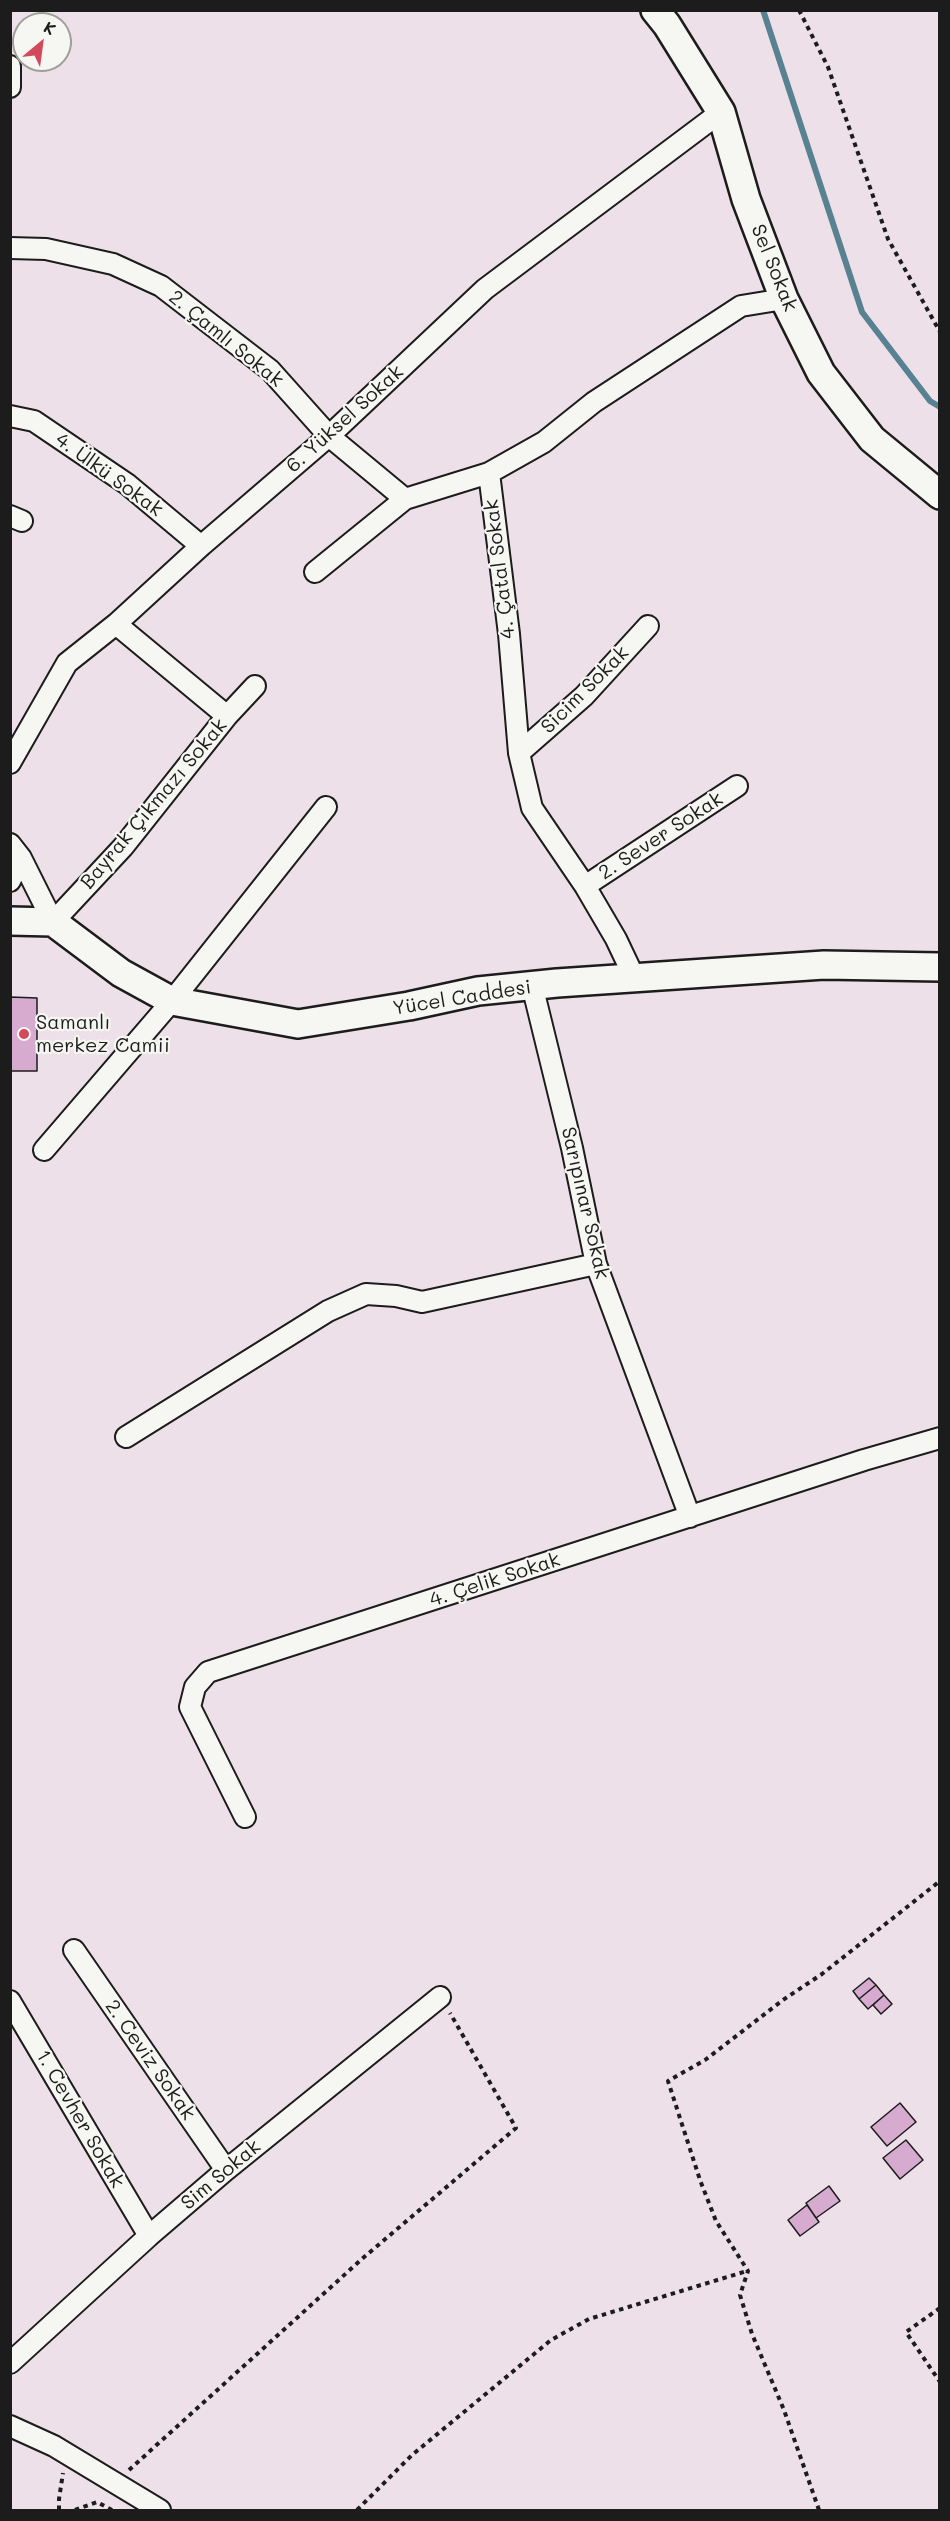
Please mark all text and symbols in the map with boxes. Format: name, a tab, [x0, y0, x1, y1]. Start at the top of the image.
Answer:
north arrow	[12, 12, 72, 72]
text: K	[40, 16, 60, 39]
street label: Sel Sokak	[746, 221, 802, 315]
street label: 2. Çamlı Sokak	[164, 285, 288, 393]
street label: 6. Yüksel Sokak	[281, 360, 409, 478]
street label: 4. Ülkü Sokak	[50, 428, 168, 522]
street label: 4. Çatal Sokak	[480, 498, 520, 640]
street label: Sicim Sokak	[536, 641, 634, 739]
street label: Bayrak Çıkmazı Sokak	[76, 714, 232, 894]
street label: 2. Sever Sokak	[594, 787, 728, 885]
street label: Yücel Caddesi	[391, 975, 533, 1021]
place label: Samanlı merkez Camii	[36, 1011, 170, 1058]
marker: Samanlı merkez Camii	[17, 1027, 31, 1041]
street label: Sarıpınar Sokak	[556, 1125, 614, 1281]
street label: 4. Çelik Sokak	[427, 1548, 563, 1612]
street label: 2. Ceviz Sokak	[100, 1995, 200, 2125]
street label: 1. Cevher Sokak	[31, 2046, 129, 2192]
street label: Sim Sokak	[176, 2135, 266, 2215]

